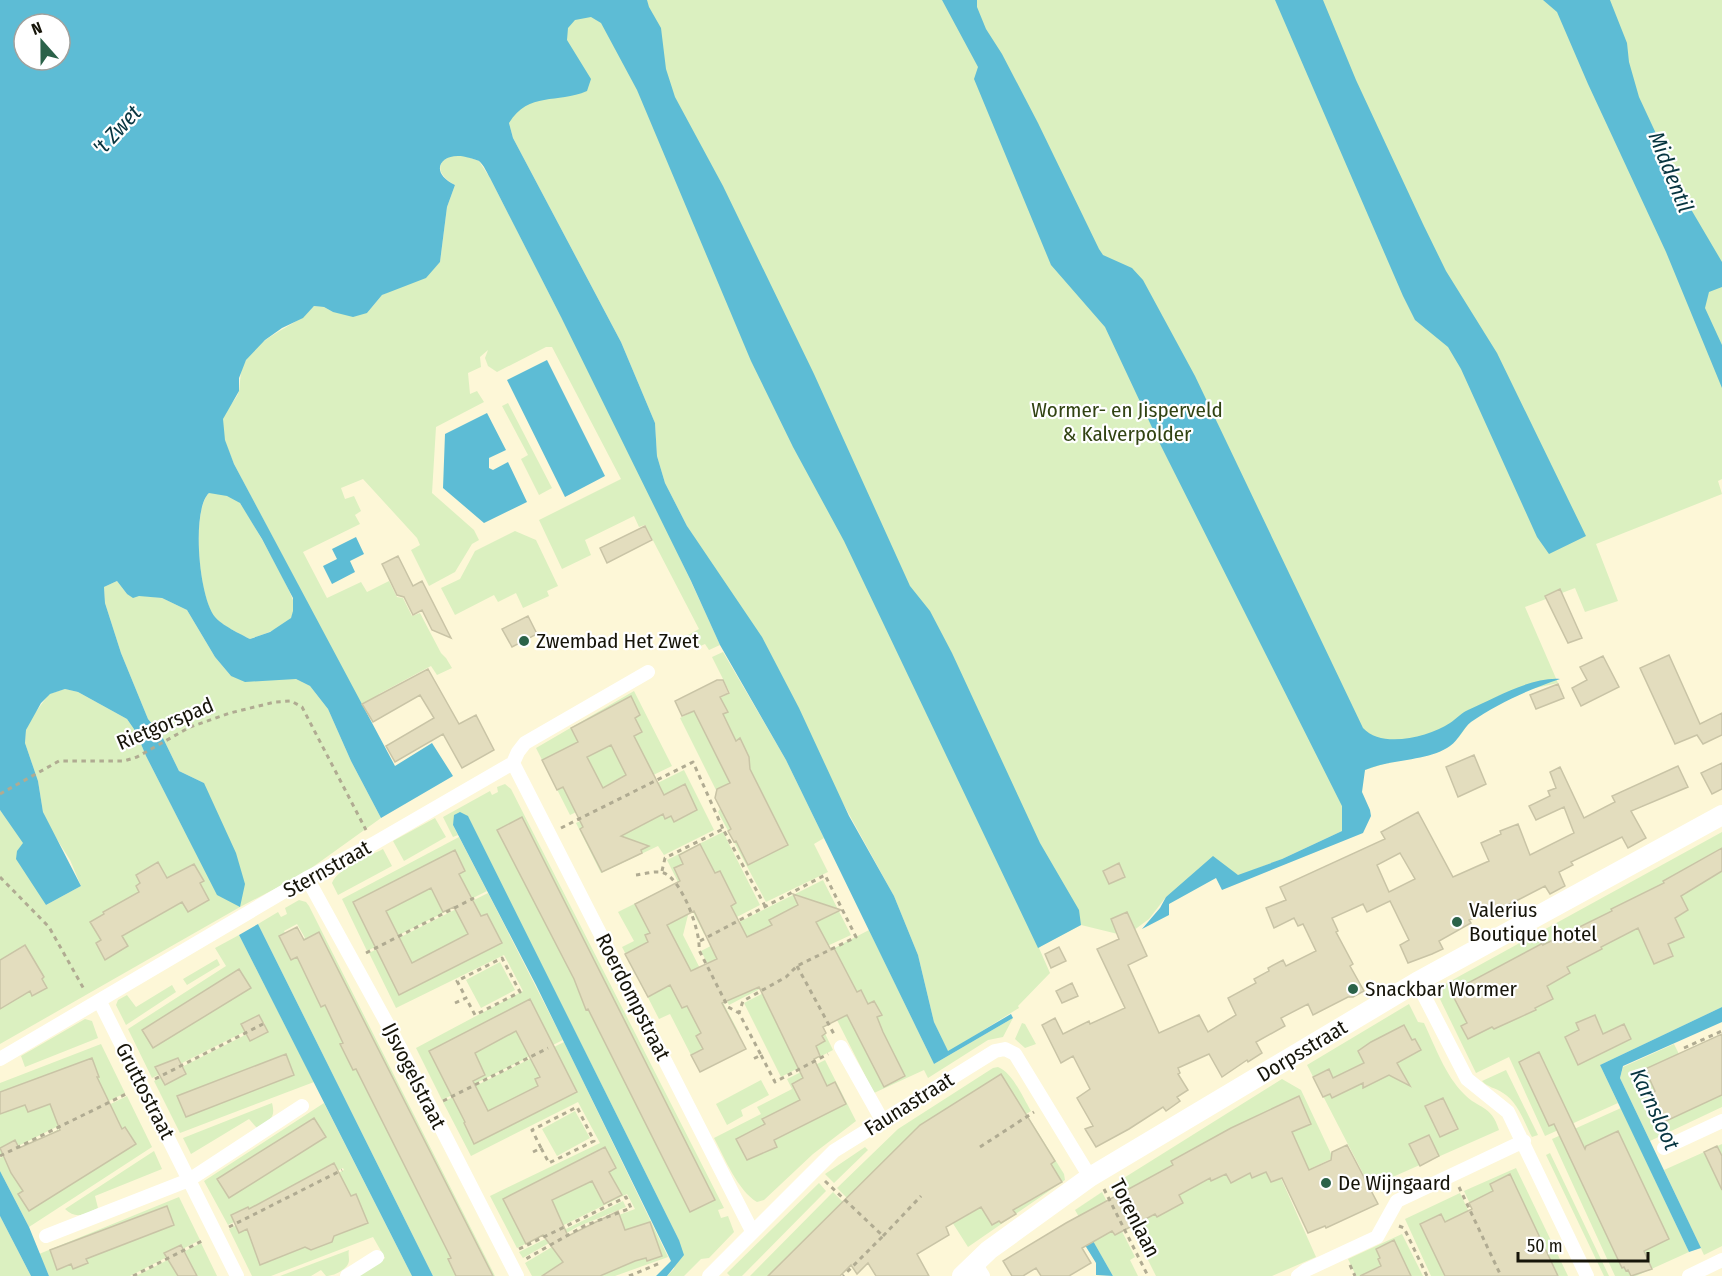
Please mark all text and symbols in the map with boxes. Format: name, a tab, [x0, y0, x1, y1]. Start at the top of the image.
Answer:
north arrow	[12, 12, 72, 72]
text: N	[29, 18, 45, 39]
water label: 't Zwet	[87, 99, 147, 161]
water label: Middentil	[1643, 128, 1700, 217]
park label: Wormer- en Jisperveld & Kalverpolder	[1031, 397, 1223, 447]
place label: Zwembad Het Zwet	[536, 628, 699, 654]
marker: Zwembad Het Zwet	[517, 634, 531, 648]
street label: Rietgorspad	[113, 692, 217, 756]
street label: Sternstraat	[279, 834, 375, 904]
place label: Valerius Boutique hotel	[1469, 897, 1597, 947]
marker: Valerius Boutique hotel	[1450, 915, 1464, 929]
street label: Roerdompstraat	[590, 929, 676, 1065]
place label: Snackbar Wormer	[1365, 976, 1518, 1002]
marker: Snackbar Wormer	[1346, 982, 1360, 996]
street label: Dorpsstraat	[1252, 1014, 1352, 1088]
street label: IJsvogelstraat	[376, 1019, 452, 1133]
street label: Gruttostraat	[110, 1038, 180, 1144]
water label: Karnsloot	[1624, 1064, 1686, 1155]
street label: Faunastraat	[860, 1066, 959, 1142]
place label: De Wijngaard	[1338, 1170, 1451, 1196]
street label: Torenlaan	[1104, 1174, 1166, 1262]
marker: De Wijngaard	[1319, 1176, 1333, 1190]
scale bar	[1518, 1225, 1648, 1263]
text: 50 m	[1527, 1235, 1563, 1257]

